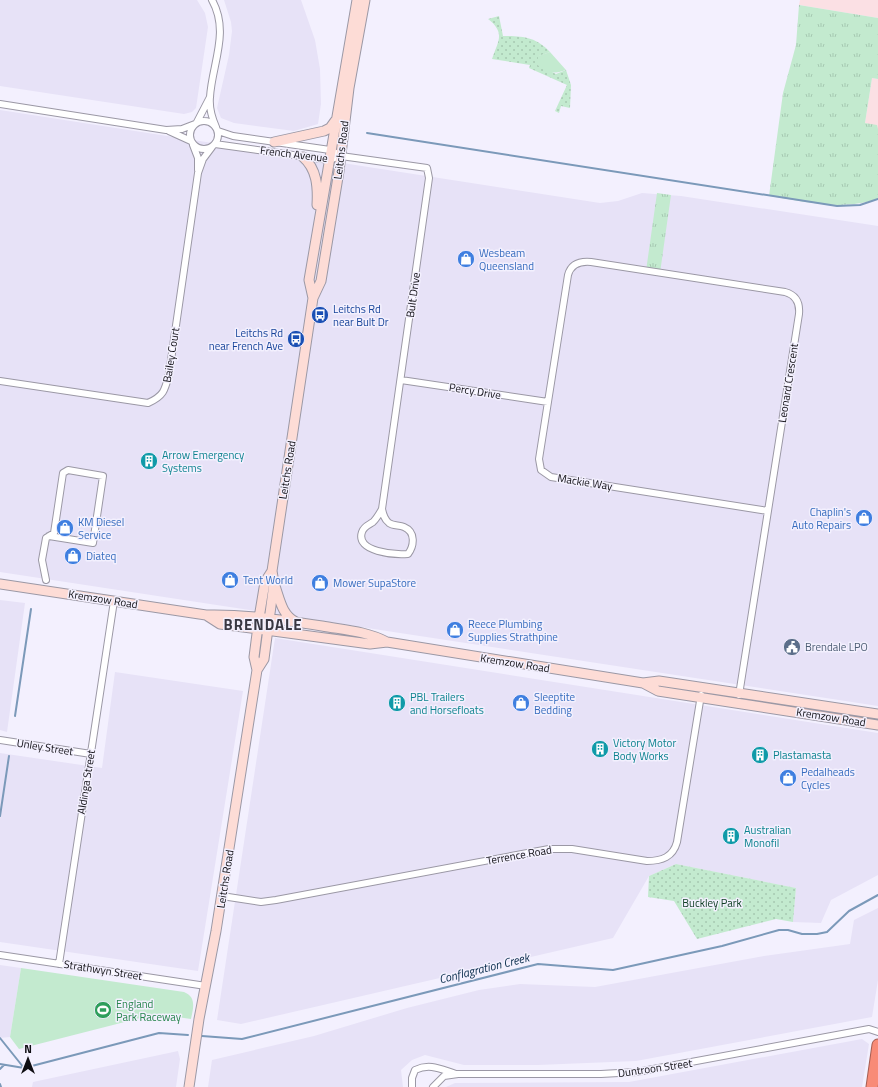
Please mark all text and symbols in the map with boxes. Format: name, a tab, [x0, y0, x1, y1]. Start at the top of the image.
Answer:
street label: Leitchs Road	[329, 120, 353, 180]
street label: French Avenue	[259, 142, 329, 166]
place label: Wesbeam Queensland	[479, 245, 534, 274]
shop icon: Wesbeam Queensland	[456, 249, 476, 269]
street label: Bult Drive	[402, 271, 424, 319]
place label: Leitchs Rd near Bult Dr	[333, 301, 389, 330]
bus stop icon: Leitchs Rd near Bult Dr	[310, 305, 330, 325]
place label: Leitchs Rd near French Ave	[209, 325, 283, 354]
street label: Bailey Court	[159, 326, 183, 384]
bus stop icon: Leitchs Rd near French Ave	[286, 329, 306, 349]
street label: Leonard Crescent	[774, 342, 802, 424]
street label: Percy Drive	[448, 379, 503, 403]
street label: Leitchs Road	[274, 439, 300, 500]
place label: Arrow Emergency Systems	[162, 447, 245, 476]
building icon: Arrow Emergency Systems	[139, 451, 159, 471]
street label: Mackie Way	[556, 470, 614, 494]
place label: Chaplin's Auto Repairs	[792, 504, 851, 533]
shop icon: Chaplin's Auto Repairs	[854, 508, 874, 528]
place label: KM Diesel Service	[78, 514, 124, 543]
shop icon: KM Diesel Service	[55, 518, 75, 538]
shop icon: Diateq	[63, 546, 83, 566]
place label: Diateq	[86, 548, 116, 564]
shop icon: Tent World	[220, 570, 240, 590]
place label: Tent World	[243, 572, 293, 588]
shop icon: Mower SupaStore	[310, 573, 330, 593]
place label: Mower SupaStore	[333, 575, 416, 591]
street label: Kremzow Road	[67, 586, 139, 612]
district label: BRENDALE	[224, 613, 302, 636]
place label: Reece Plumbing Supplies Strathpine	[468, 616, 558, 645]
shop icon: Reece Plumbing Supplies Strathpine	[445, 620, 465, 640]
public building icon: Brendale LPO	[782, 637, 802, 657]
place label: Brendale LPO	[805, 639, 868, 655]
street label: Kremzow Road	[479, 650, 551, 676]
place label: PBL Trailers and Horsefloats	[410, 689, 484, 718]
place label: Sleeptite Bedding	[534, 689, 576, 718]
building icon: PBL Trailers and Horsefloats	[387, 693, 407, 713]
shop icon: Sleeptite Bedding	[511, 693, 531, 713]
street label: Kremzow Road	[795, 704, 867, 730]
street label: Unley Street	[16, 735, 75, 759]
place label: Victory Motor Body Works	[613, 735, 676, 764]
building icon: Victory Motor Body Works	[590, 739, 610, 759]
building icon: Plastamasta	[750, 745, 770, 765]
place label: Plastamasta	[773, 747, 832, 763]
street label: Aldinga Street	[73, 748, 99, 815]
place label: Pedalheads Cycles	[801, 764, 855, 793]
shop icon: Pedalheads Cycles	[778, 768, 798, 788]
place label: Australian Monofil	[744, 822, 791, 851]
building icon: Australian Monofil	[721, 826, 741, 846]
street label: Terrence Road	[485, 841, 553, 869]
street label: Leitchs Road	[212, 848, 238, 909]
park label: Buckley Park	[682, 895, 742, 911]
water label: Conflagration Creek	[437, 947, 533, 988]
street label: Strathwyn Street	[63, 956, 143, 984]
place label: England Park Raceway	[116, 996, 182, 1025]
sports icon: England Park Raceway	[93, 1000, 113, 1020]
north arrow	[8, 1039, 48, 1079]
text: N	[24, 1041, 32, 1057]
street label: Duntroon Street	[617, 1055, 693, 1081]

